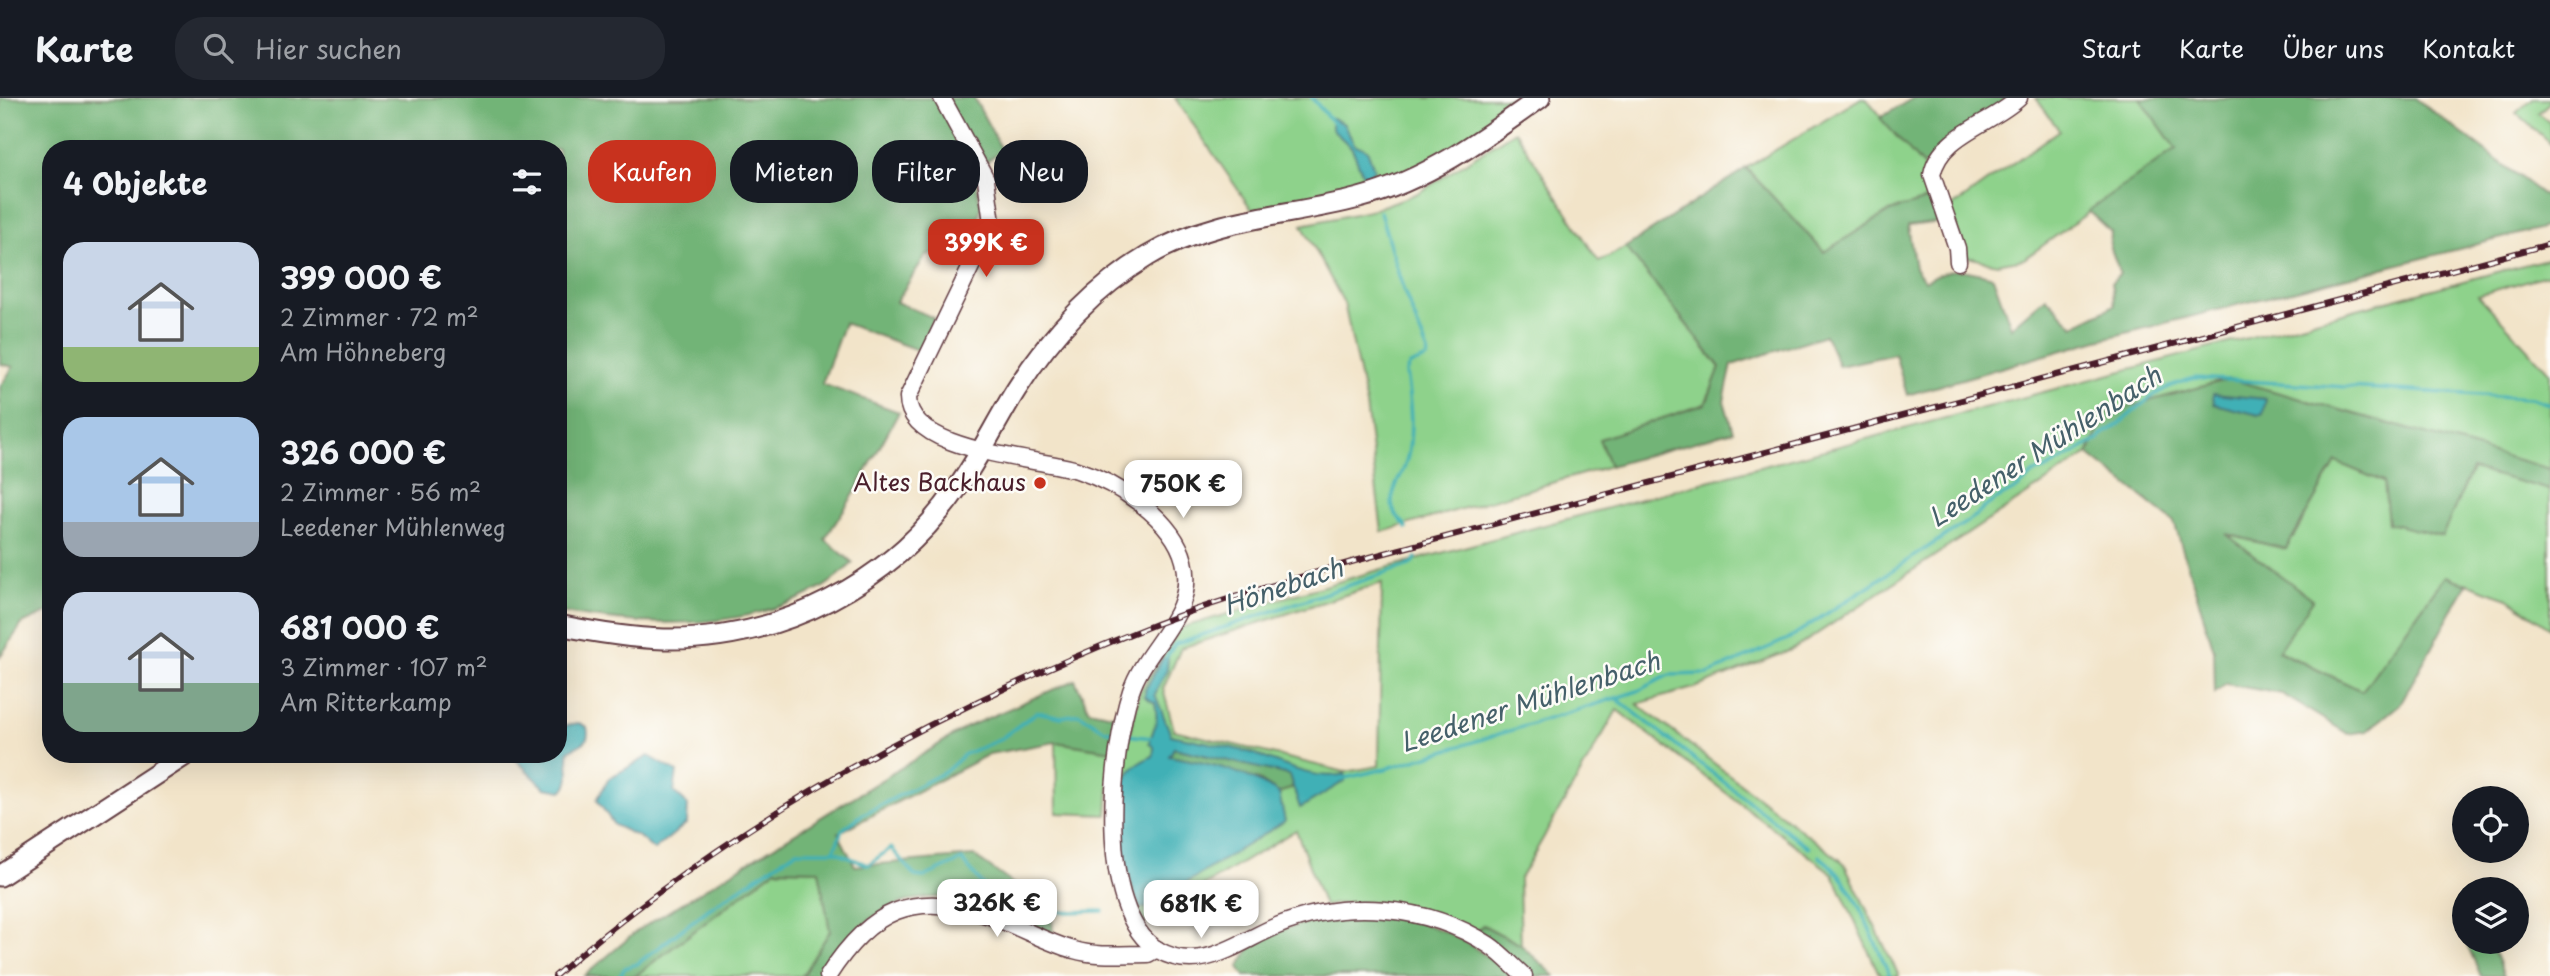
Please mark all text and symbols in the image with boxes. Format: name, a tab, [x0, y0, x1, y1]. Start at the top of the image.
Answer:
search box	[175, 17, 665, 80]
text: Karte	[35, 23, 133, 73]
icon: search	[199, 29, 237, 67]
text: Hier suchen	[255, 29, 402, 68]
text: Start	[2081, 30, 2141, 66]
text: Karte	[2179, 30, 2244, 66]
text: Über uns	[2282, 30, 2384, 66]
text: Kontakt	[2422, 30, 2515, 66]
chip: Kaufen	[588, 140, 716, 203]
chip: Mieten	[730, 140, 858, 203]
chip: Filter	[872, 140, 980, 203]
chip: Neu	[994, 140, 1088, 203]
text: 4 Objekte	[63, 160, 208, 205]
icon: filters	[508, 163, 546, 201]
pin: 399K €	[929, 220, 1043, 279]
text: 399K €	[944, 224, 1028, 259]
text: 399 000 €	[280, 254, 442, 299]
icon: home	[119, 270, 203, 354]
text: 2 Zimmer · 72 m²	[280, 299, 479, 334]
text: Am Höhneberg	[280, 334, 446, 369]
water label: Leedener Mühlenbach	[1920, 355, 2169, 536]
text: 326 000 €	[280, 429, 446, 474]
icon: home	[119, 445, 203, 529]
pin: 750K €	[1126, 460, 1240, 520]
place label: Altes Backhaus	[853, 463, 1026, 499]
text: 750K €	[1140, 465, 1226, 500]
text: 2 Zimmer · 56 m²	[280, 474, 481, 509]
marker: Altes Backhaus	[1032, 475, 1048, 491]
text: Leedener Mühlenweg	[280, 509, 506, 544]
water label: Hönebach	[1217, 547, 1348, 624]
text: 681 000 €	[280, 604, 440, 649]
icon: home	[119, 620, 203, 704]
water label: Leedener Mühlenbach	[1395, 640, 1665, 761]
text: 3 Zimmer · 107 m²	[280, 649, 488, 684]
text: Am Ritterkamp	[280, 684, 452, 719]
map controls	[2452, 786, 2529, 954]
button: locate	[2452, 786, 2529, 863]
button: layers	[2452, 877, 2529, 954]
pin: 326K €	[940, 880, 1054, 939]
pin: 681K €	[1144, 880, 1258, 940]
text: 326K €	[953, 884, 1041, 919]
text: 681K €	[1160, 885, 1242, 920]

